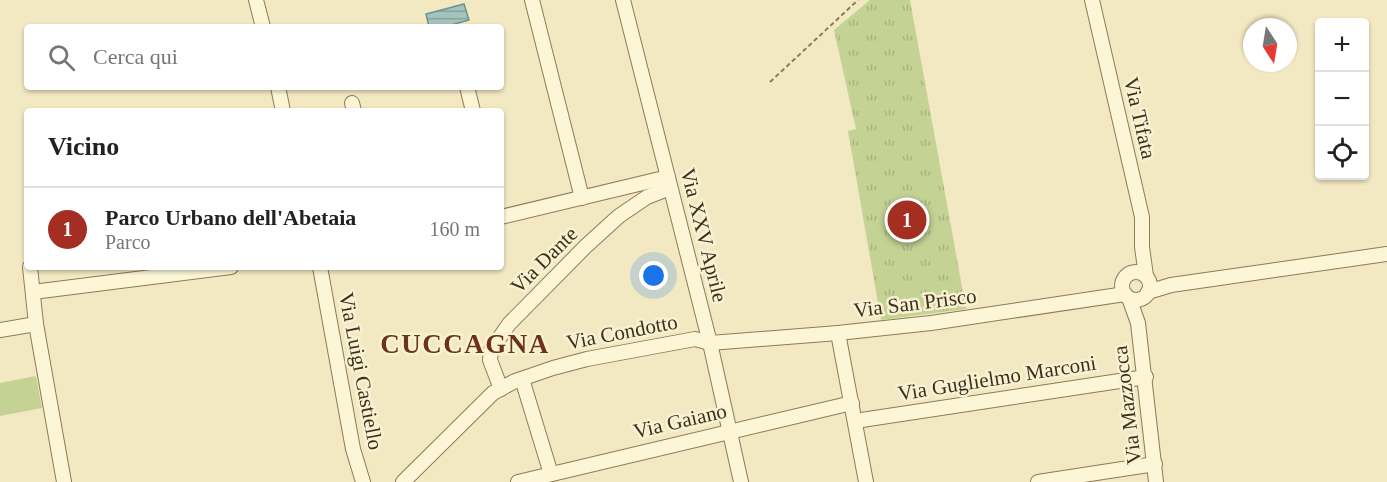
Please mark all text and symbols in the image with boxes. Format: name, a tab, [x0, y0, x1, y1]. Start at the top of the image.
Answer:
north arrow	[1243, 18, 1297, 72]
map controls	[1315, 18, 1369, 180]
button: +	[1315, 18, 1369, 72]
search box	[24, 24, 504, 90]
icon: search	[45, 41, 78, 74]
text: Cerca qui	[93, 44, 178, 69]
button: −	[1315, 72, 1369, 126]
street label: Via Tifata	[1119, 75, 1161, 162]
button: locate	[1315, 126, 1369, 180]
text: Vicino	[48, 132, 119, 161]
street label: Via XXV Aprile	[676, 166, 732, 304]
pin: 1	[888, 198, 926, 242]
text: Parco Urbano dell'Abetaia	[105, 205, 356, 230]
text: 1	[63, 218, 73, 240]
text: 160 m	[429, 218, 480, 240]
street label: Via Dante	[506, 222, 582, 298]
text: Parco	[105, 231, 151, 253]
your location	[639, 261, 668, 290]
street label: Via San Prisco	[852, 284, 978, 322]
street label: Via Luigi Castiello	[334, 290, 388, 452]
street label: Via Condotto	[564, 309, 680, 355]
district label: CUCCAGNA	[380, 329, 550, 359]
street label: Via Mazzocca	[1108, 344, 1146, 466]
street label: Via Guglielmo Marconi	[896, 350, 1098, 406]
street label: Via Gaiano	[631, 399, 729, 443]

